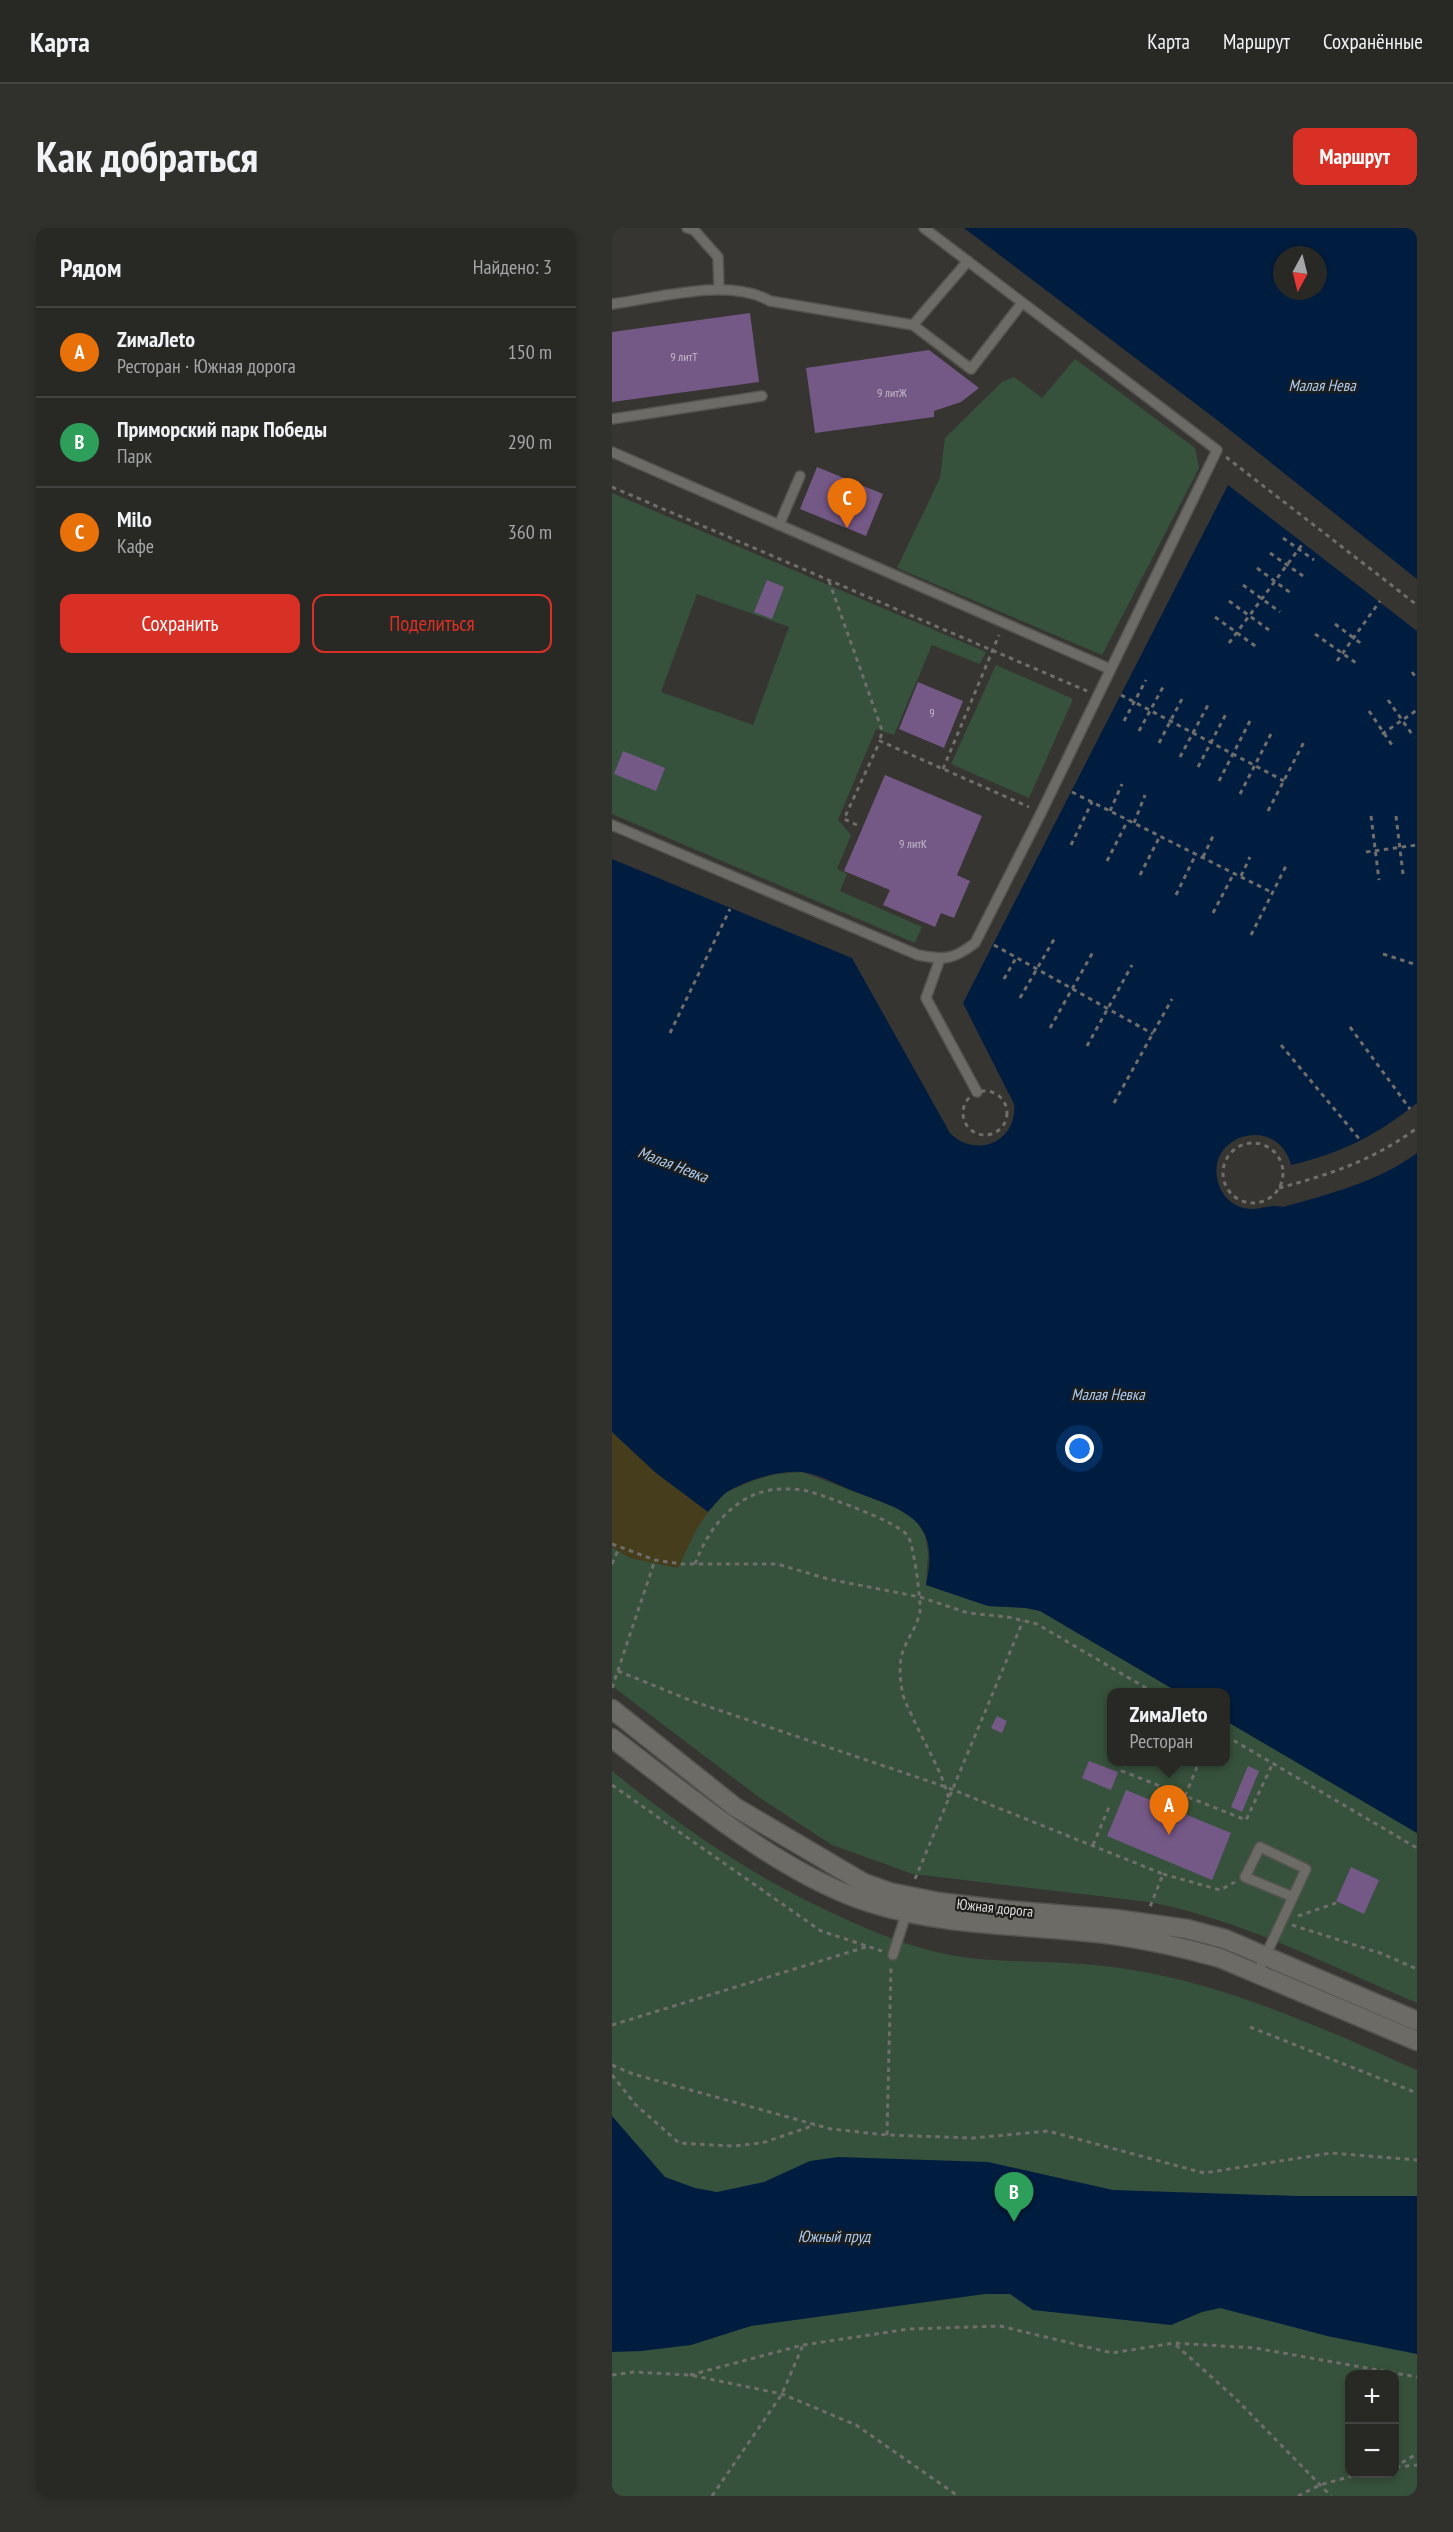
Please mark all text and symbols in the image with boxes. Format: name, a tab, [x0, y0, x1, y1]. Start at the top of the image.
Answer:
text: Карта	[30, 23, 90, 60]
text: Карта	[1147, 28, 1190, 55]
text: Маршрут	[1223, 28, 1290, 55]
text: Сохранённые	[1323, 28, 1423, 55]
button: Маршрут	[1293, 128, 1417, 185]
text: Как добраться	[36, 129, 258, 184]
north arrow	[1273, 246, 1327, 300]
text: Рядом	[60, 251, 121, 284]
text: Найдено: 3	[473, 254, 552, 280]
text: ZимаЛеtо	[117, 325, 195, 353]
text: A	[74, 339, 85, 365]
text: 150 m	[508, 339, 552, 365]
house number: 9 литТ	[670, 349, 698, 364]
text: Ресторан · Южная дорога	[117, 353, 296, 379]
water label: Малая Нева	[1288, 375, 1357, 395]
house number: 9 литЖ	[877, 385, 907, 400]
text: Приморский парк Победы	[117, 415, 327, 443]
text: B	[75, 429, 84, 455]
text: 290 m	[508, 429, 552, 455]
text: Парк	[117, 443, 152, 469]
pin: C	[828, 478, 866, 528]
text: Milo	[117, 505, 152, 533]
text: C	[75, 519, 84, 545]
text: 360 m	[508, 519, 552, 545]
text: Кафе	[117, 533, 154, 559]
button: Сохранить	[60, 594, 300, 653]
button: Поделиться	[312, 594, 552, 653]
house number: 9	[929, 705, 935, 720]
house number: 9 литК	[899, 836, 927, 851]
water label: Малая Невка	[635, 1142, 712, 1187]
water label: Малая Невка	[1071, 1384, 1146, 1404]
your location	[1065, 1434, 1094, 1463]
popup	[1107, 1688, 1230, 1766]
text: ZимаЛеtо	[1130, 1700, 1207, 1728]
text: Ресторан	[1130, 1728, 1193, 1754]
pin: A	[1150, 1786, 1188, 1835]
street label: Южная дорога	[956, 1894, 1034, 1921]
pin: B	[994, 2172, 1034, 2222]
water label: Южный пруд	[798, 2226, 871, 2246]
map controls	[1345, 2370, 1399, 2478]
button: +	[1345, 2370, 1399, 2424]
button: −	[1345, 2424, 1399, 2478]

